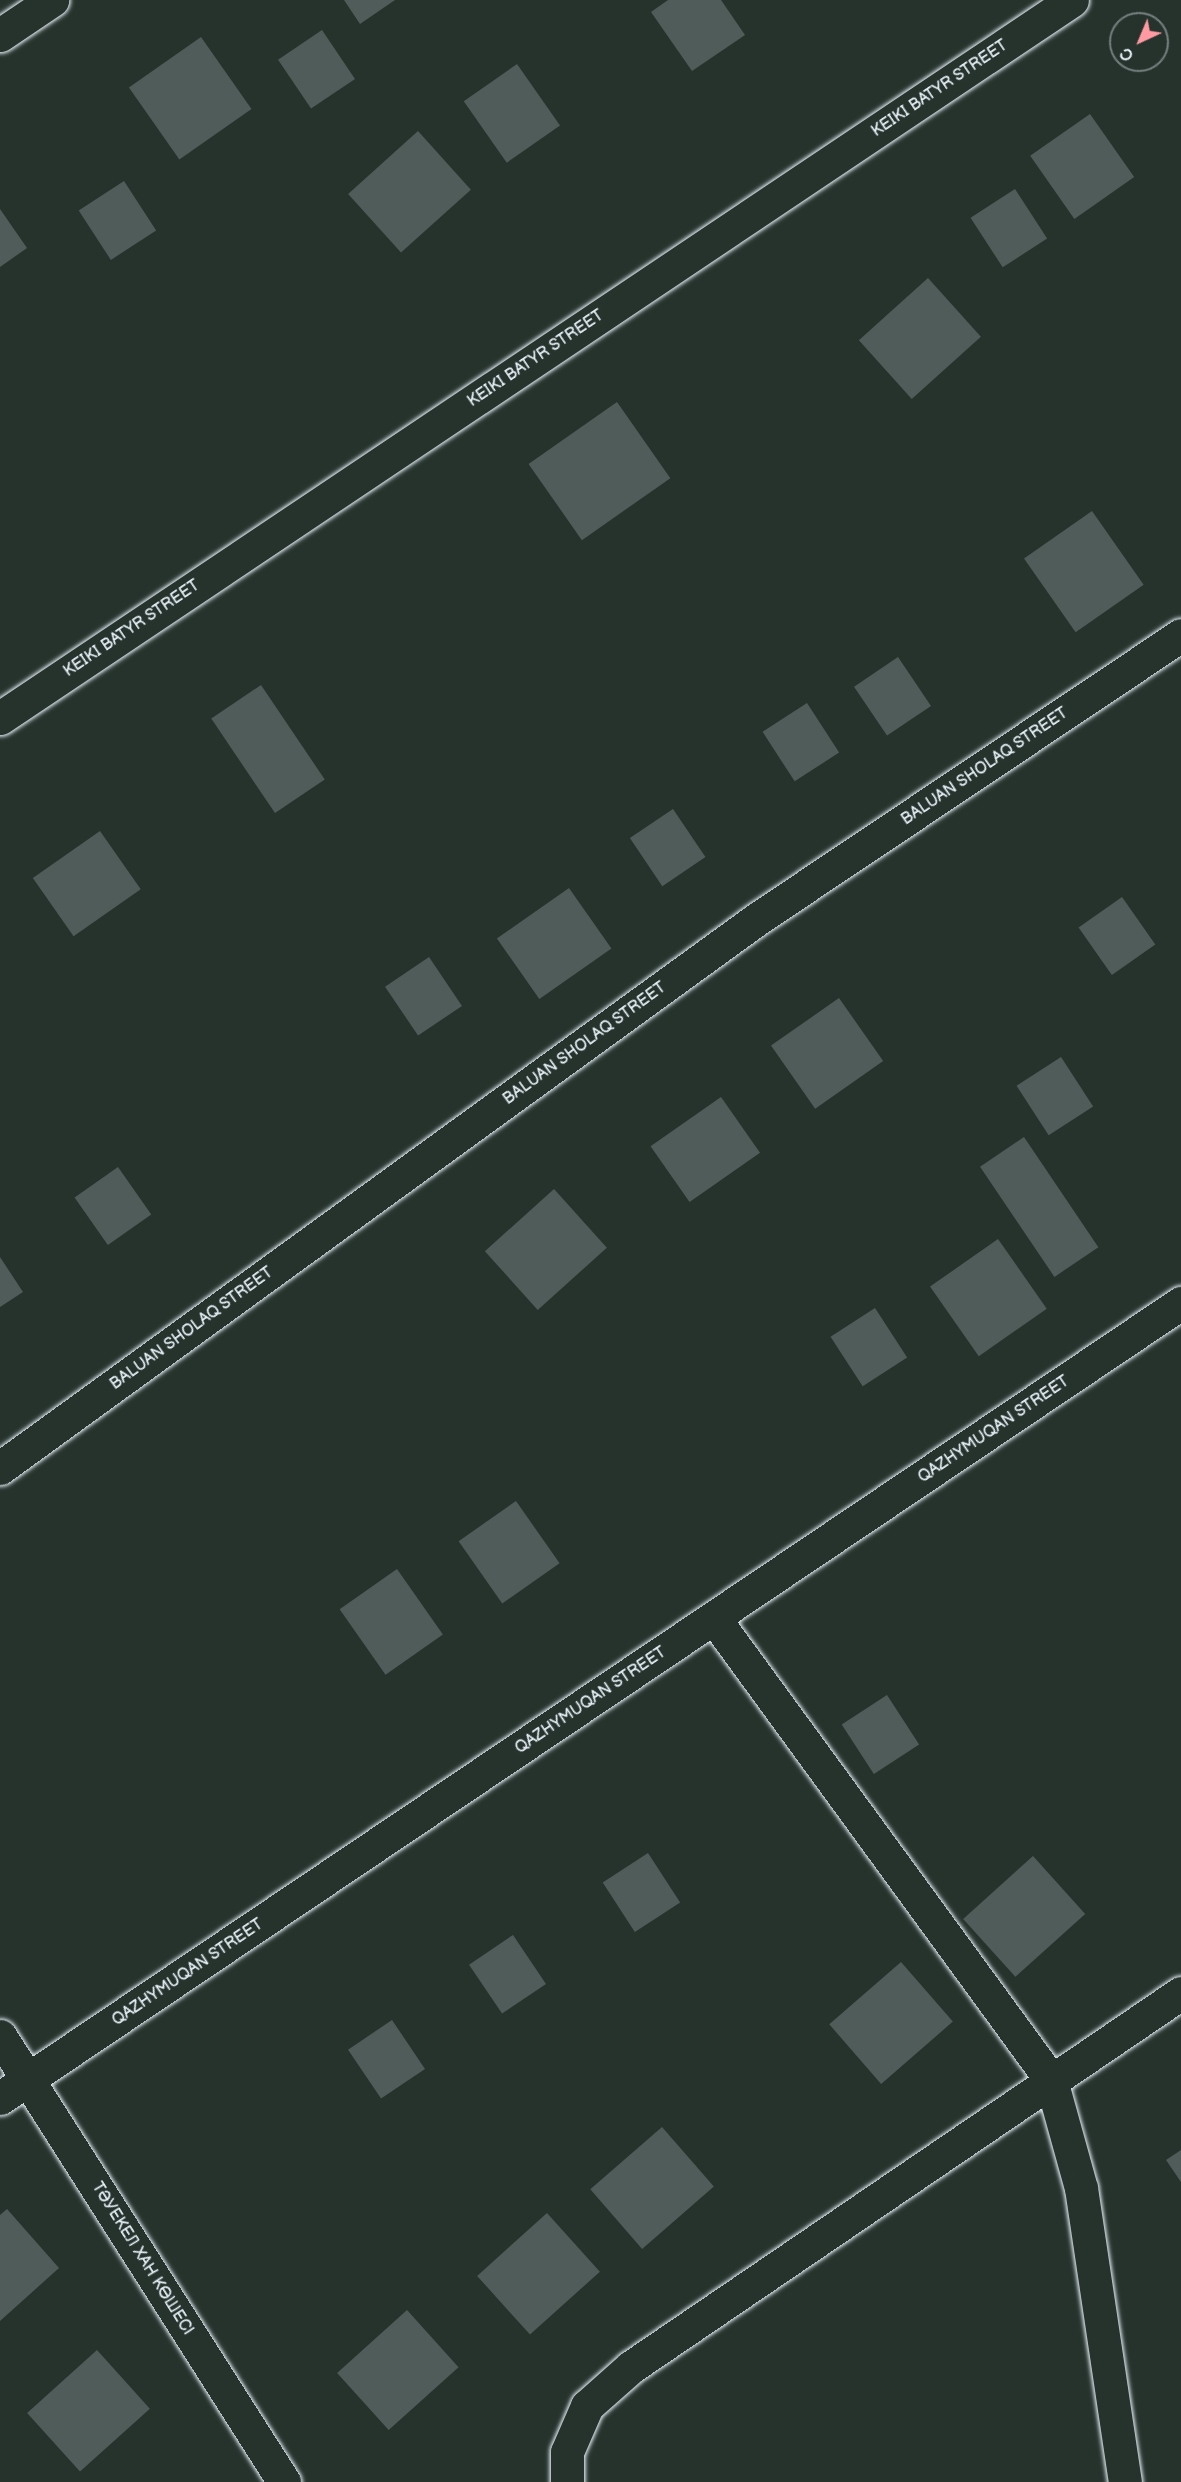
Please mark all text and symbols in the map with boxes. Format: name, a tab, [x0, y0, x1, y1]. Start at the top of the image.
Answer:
north arrow	[1109, 12, 1169, 72]
street label: KEIKI BATYR STREET	[868, 36, 1012, 142]
text: С	[1117, 43, 1138, 65]
street label: KEIKI BATYR STREET	[464, 306, 608, 412]
street label: KEIKI BATYR STREET	[60, 576, 204, 682]
street label: BALUAN SHOLAQ STREET	[898, 704, 1072, 830]
street label: BALUAN SHOLAQ STREET	[500, 978, 670, 1110]
street label: BALUAN SHOLAQ STREET	[107, 1263, 277, 1395]
street label: QAZHYMUQAN STREET	[915, 1372, 1073, 1488]
street label: QAZHYMUQAN STREET	[512, 1643, 670, 1759]
street label: QAZHYMUQAN STREET	[109, 1915, 267, 2031]
street label: ТӘУЕКЕЛ ХАН КӨШЕСІ	[87, 2179, 197, 2339]

